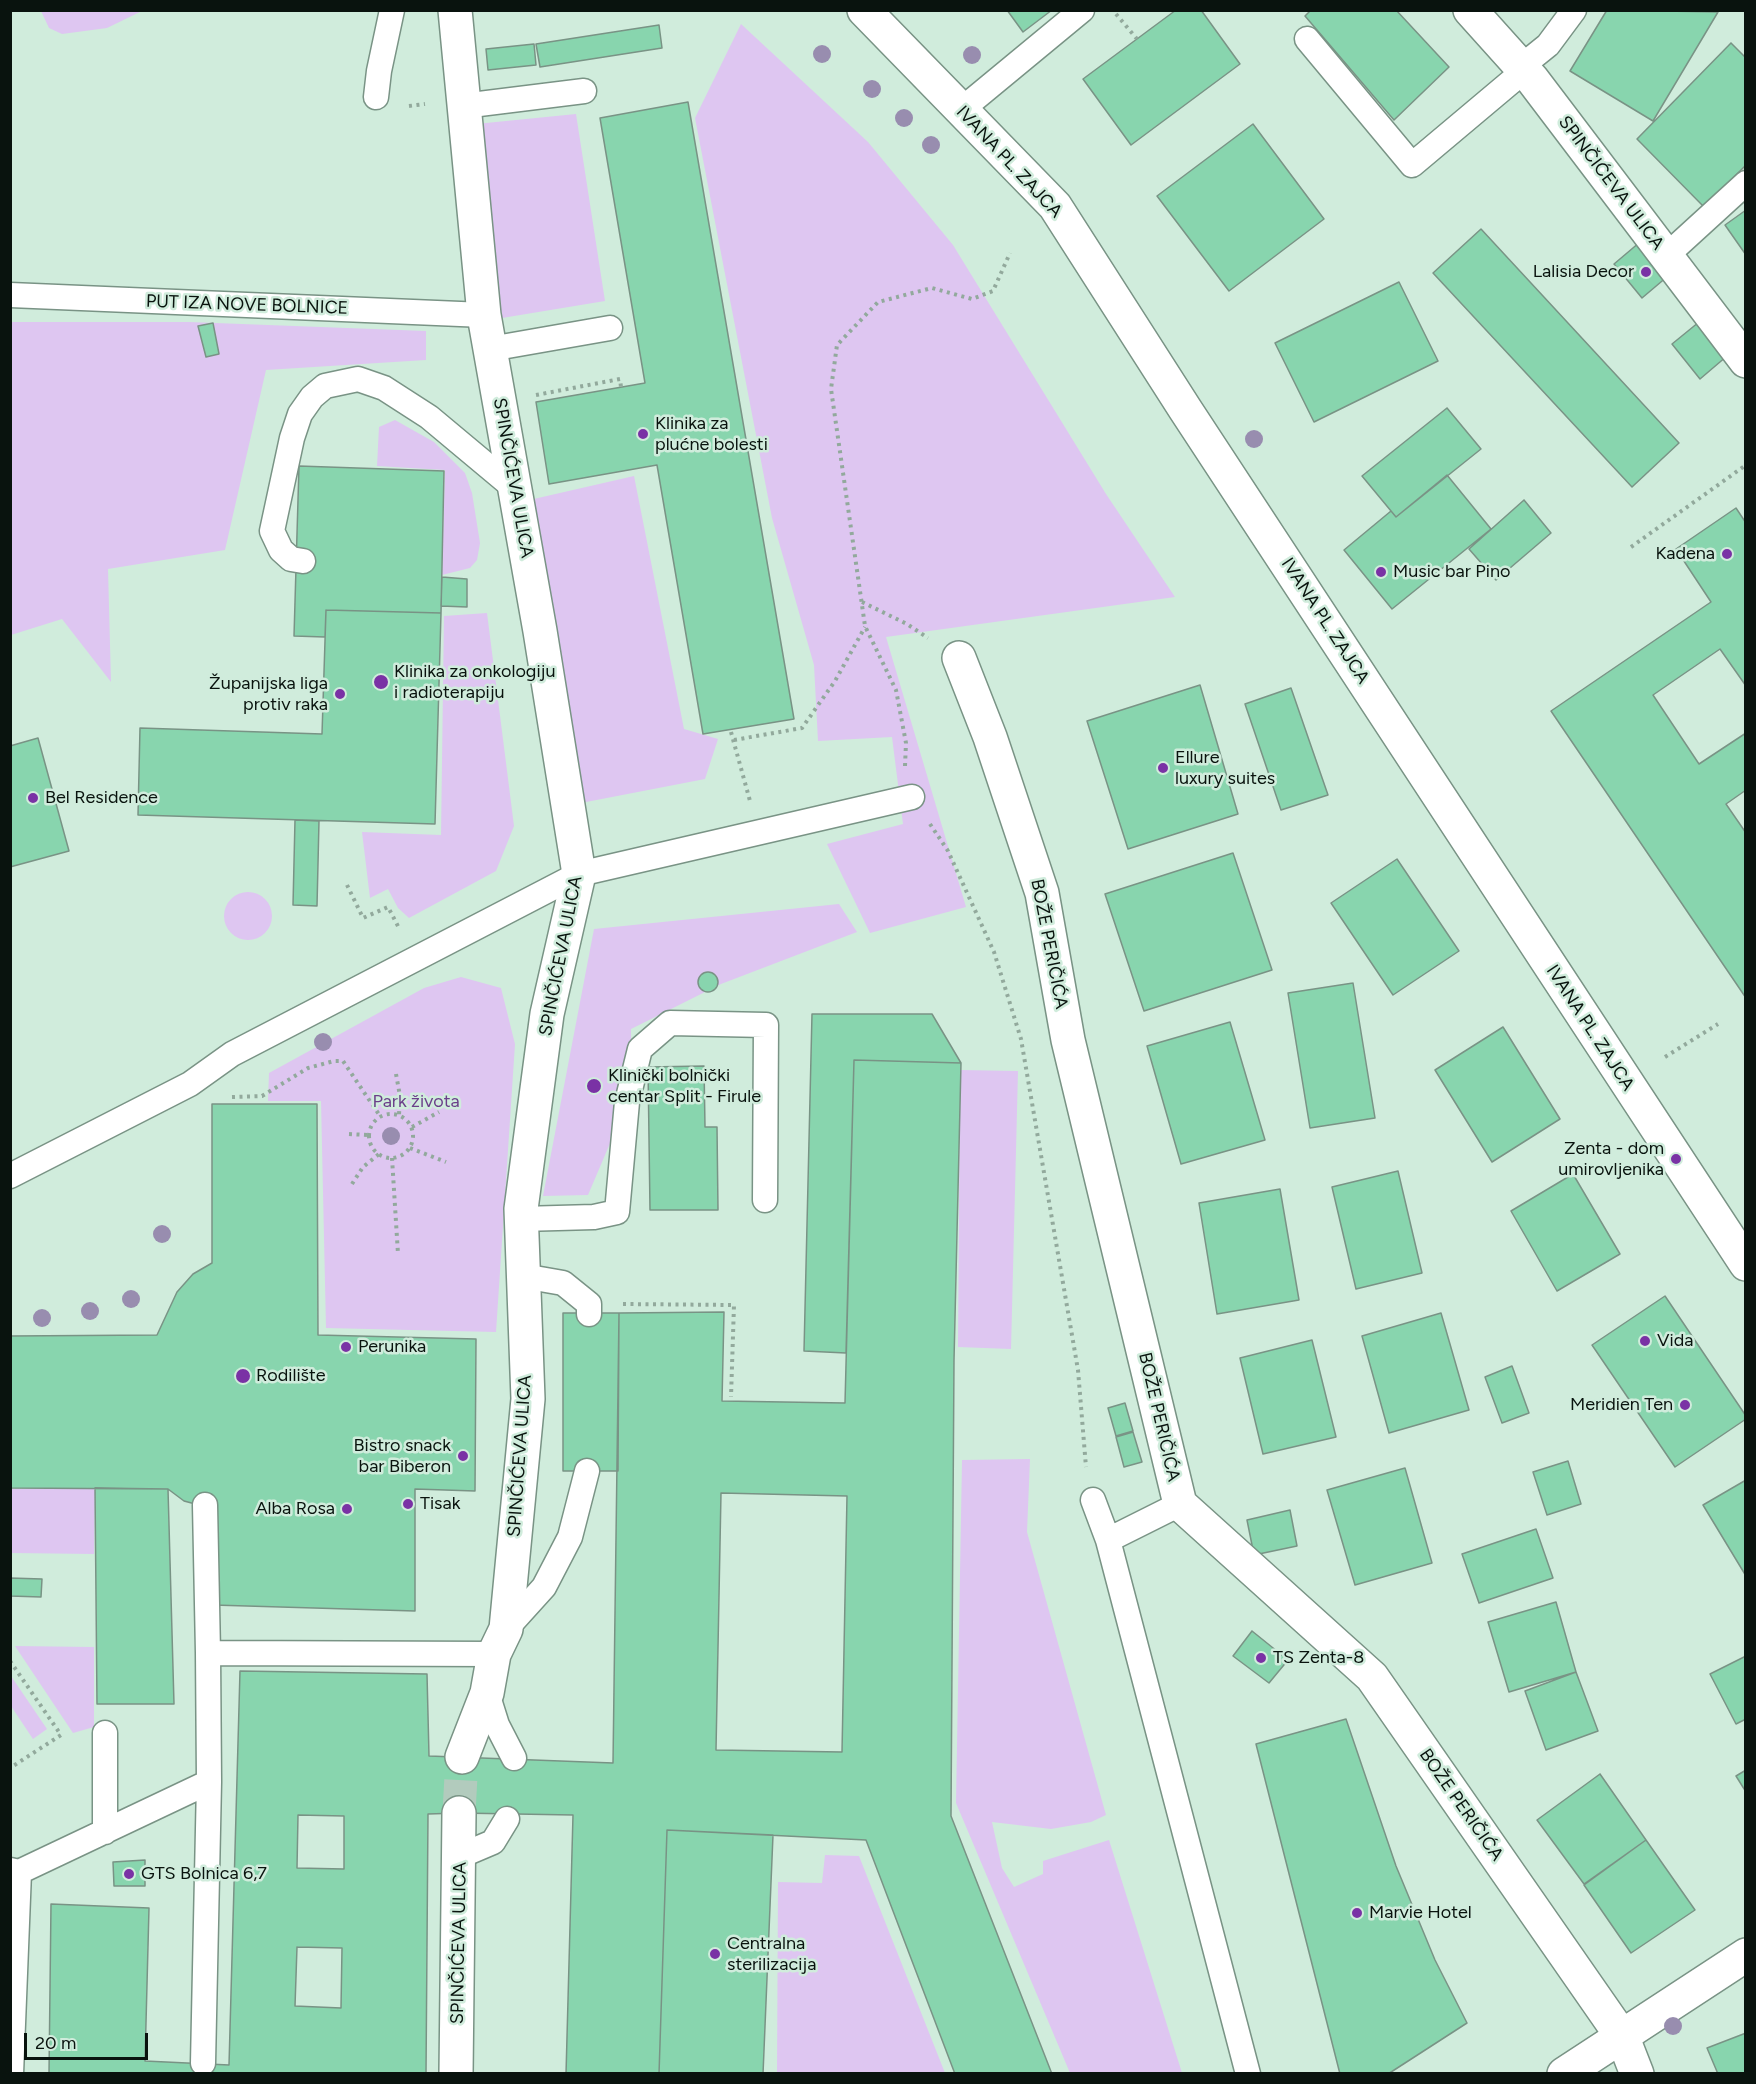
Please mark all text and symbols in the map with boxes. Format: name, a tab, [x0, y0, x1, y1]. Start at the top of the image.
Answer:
street label: IVANA PL. ZAJCA	[952, 101, 1066, 223]
street label: SPINČIĆEVA ULICA	[1554, 112, 1668, 254]
place label: Lalisia Decor	[1533, 261, 1634, 283]
marker: Lalisia Decor	[1639, 265, 1653, 279]
street label: PUT IZA NOVE BOLNICE	[145, 291, 349, 319]
street label: SPINČIĆEVA ULICA	[488, 396, 538, 560]
place label: Klinika za plućne bolesti	[655, 413, 768, 456]
marker: Klinika za plućne bolesti	[636, 427, 650, 441]
place label: Kadena	[1655, 543, 1715, 565]
marker: Kadena	[1720, 547, 1734, 561]
street label: IVANA PL. ZAJCA	[1276, 554, 1374, 688]
place label: Music bar Pino	[1393, 561, 1510, 583]
marker: Music bar Pino	[1374, 565, 1388, 579]
place label: Klinika za onkologiju i radioterapiju	[394, 661, 555, 704]
place label: Županijska liga protiv raka	[209, 673, 328, 716]
marker: Klinika za onkologiju i radioterapiju	[372, 673, 390, 691]
marker: Županijska liga protiv raka	[333, 687, 347, 701]
place label: Ellure luxury suites	[1175, 747, 1275, 789]
marker: Ellure luxury suites	[1156, 761, 1170, 775]
place label: Bel Residence	[45, 787, 158, 809]
marker: Bel Residence	[26, 791, 40, 805]
street label: SPINČIĆEVA ULICA	[535, 874, 587, 1038]
street label: BOŽE PERIČIĆA	[1026, 877, 1072, 1011]
street label: IVANA PL. ZAJCA	[1541, 961, 1639, 1095]
place label: Klinički bolnički centar Split - Firule	[608, 1065, 761, 1108]
marker: Klinički bolnički centar Split - Firule	[585, 1077, 603, 1095]
park label: Park života	[372, 1091, 460, 1113]
place label: Zenta - dom umirovljenika	[1558, 1138, 1664, 1180]
marker: Zenta - dom umirovljenika	[1669, 1152, 1683, 1166]
place label: Vida	[1657, 1330, 1693, 1352]
marker: Vida	[1638, 1334, 1652, 1348]
place label: Perunika	[358, 1336, 426, 1358]
marker: Perunika	[339, 1340, 353, 1354]
street label: BOŽE PERIČIĆA	[1134, 1350, 1184, 1484]
place label: Rodilište	[256, 1365, 326, 1387]
marker: Rodilište	[234, 1367, 252, 1385]
street label: SPINČIĆEVA ULICA	[504, 1374, 536, 1538]
place label: Meridien Ten	[1570, 1394, 1673, 1416]
marker: Meridien Ten	[1678, 1398, 1692, 1412]
place label: Bistro snack bar Biberon	[354, 1435, 451, 1478]
marker: Bistro snack bar Biberon	[456, 1449, 470, 1463]
place label: Tisak	[420, 1493, 460, 1515]
marker: Tisak	[401, 1497, 415, 1511]
place label: Alba Rosa	[255, 1498, 335, 1520]
marker: Alba Rosa	[340, 1502, 354, 1516]
place label: TS Zenta-8	[1273, 1647, 1364, 1669]
marker: TS Zenta-8	[1254, 1651, 1268, 1665]
street label: BOŽE PERIČIĆA	[1414, 1745, 1508, 1865]
street label: SPINČIĆEVA ULICA	[447, 1862, 471, 2024]
place label: GTS Bolnica 6,7	[141, 1863, 267, 1885]
marker: GTS Bolnica 6,7	[122, 1867, 136, 1881]
place label: Marvie Hotel	[1369, 1902, 1472, 1924]
marker: Marvie Hotel	[1350, 1906, 1364, 1920]
place label: Centralna sterilizacija	[727, 1933, 816, 1976]
marker: Centralna sterilizacija	[708, 1947, 722, 1961]
scale bar	[27, 2021, 152, 2059]
text: 20 m	[35, 2032, 76, 2054]

